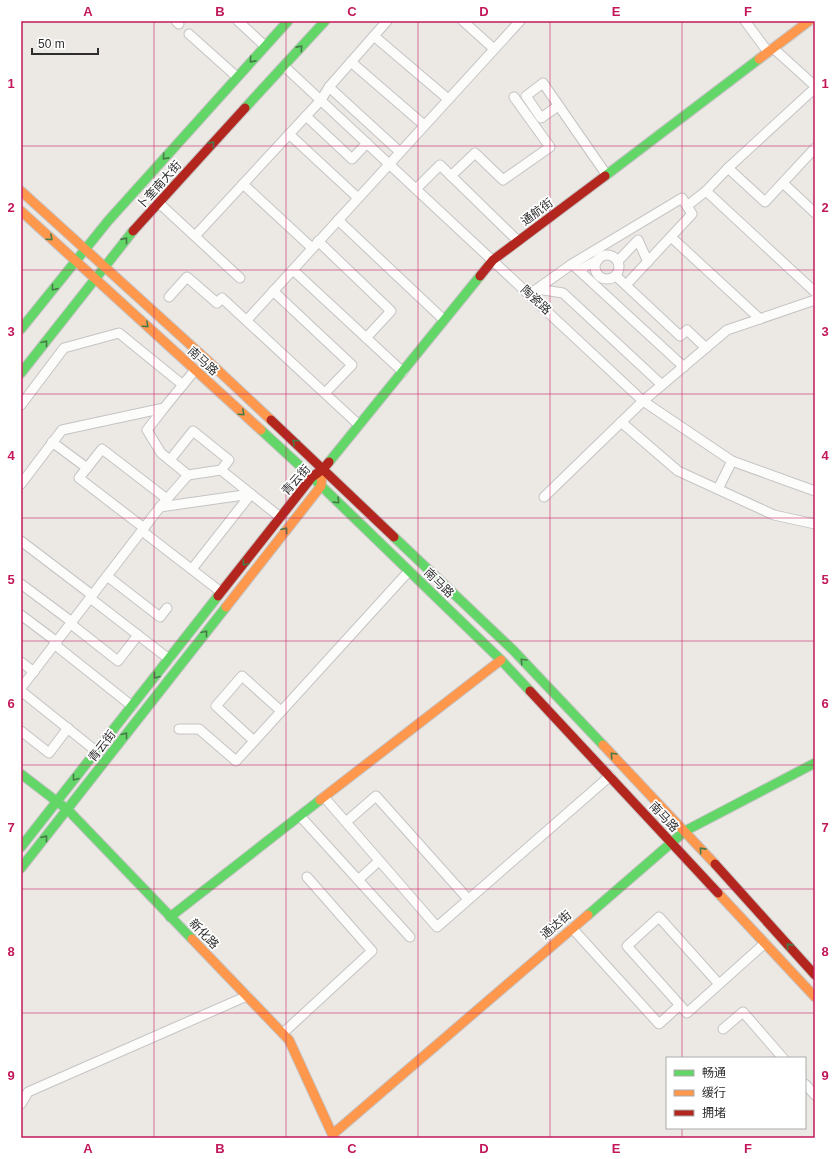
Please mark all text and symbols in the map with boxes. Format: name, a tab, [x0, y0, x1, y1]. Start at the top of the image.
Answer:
text: A	[83, 4, 93, 19]
text: B	[215, 4, 225, 19]
text: C	[347, 4, 357, 19]
text: D	[479, 4, 489, 19]
text: E	[612, 4, 621, 19]
text: F	[744, 4, 752, 19]
scale bar	[32, 30, 98, 56]
text: 50 m	[38, 37, 65, 51]
one-way arrow	[295, 45, 303, 53]
one-way arrow	[250, 56, 257, 63]
text: 1	[7, 76, 15, 91]
text: 1	[821, 76, 829, 91]
one-way arrow	[208, 141, 215, 149]
one-way arrow	[162, 152, 170, 160]
street label: 卜奎南大街	[134, 158, 184, 212]
street label: 通航街	[518, 196, 556, 228]
text: 2	[7, 200, 15, 215]
text: 2	[821, 200, 829, 215]
one-way arrow	[45, 233, 53, 240]
one-way arrow	[121, 238, 128, 245]
one-way arrow	[51, 283, 58, 290]
street label: 陶瓷路	[518, 283, 554, 317]
one-way arrow	[141, 320, 149, 328]
text: 3	[7, 324, 15, 339]
text: 3	[821, 324, 829, 339]
one-way arrow	[40, 340, 47, 347]
street label: 南马路	[185, 344, 221, 378]
one-way arrow	[237, 408, 245, 416]
one-way arrow	[292, 440, 300, 447]
text: 4	[7, 448, 15, 463]
text: 4	[821, 448, 829, 463]
street label: 青云街	[279, 462, 313, 498]
one-way arrow	[332, 496, 340, 504]
one-way arrow	[280, 528, 287, 535]
one-way arrow	[242, 558, 249, 565]
street label: 南马路	[421, 565, 457, 601]
text: 5	[7, 572, 15, 587]
text: 5	[821, 572, 829, 587]
one-way arrow	[201, 630, 208, 637]
one-way arrow	[521, 658, 528, 666]
one-way arrow	[153, 672, 160, 679]
text: 6	[7, 696, 15, 711]
text: 6	[821, 696, 829, 711]
street label: 青云街	[85, 728, 119, 764]
one-way arrow	[121, 733, 128, 740]
one-way arrow	[610, 752, 618, 760]
one-way arrow	[73, 774, 80, 781]
street label: 南马路	[647, 799, 681, 835]
text: 7	[7, 820, 15, 835]
text: 7	[821, 820, 829, 835]
one-way arrow	[41, 835, 48, 842]
one-way arrow	[699, 847, 707, 855]
street label: 通达街	[538, 908, 574, 942]
street label: 新化路	[186, 916, 222, 952]
text: 8	[7, 944, 15, 959]
one-way arrow	[787, 944, 794, 951]
text: 8	[821, 944, 829, 959]
legend	[666, 1057, 806, 1129]
text: 畅通	[702, 1066, 726, 1080]
text: 9	[7, 1068, 15, 1083]
text: 9	[821, 1068, 829, 1083]
text: 缓行	[702, 1086, 726, 1100]
text: 拥堵	[702, 1106, 726, 1120]
text: A	[83, 1141, 93, 1156]
text: B	[215, 1141, 225, 1156]
text: C	[347, 1141, 357, 1156]
text: D	[479, 1141, 489, 1156]
text: E	[612, 1141, 621, 1156]
text: F	[744, 1141, 752, 1156]

